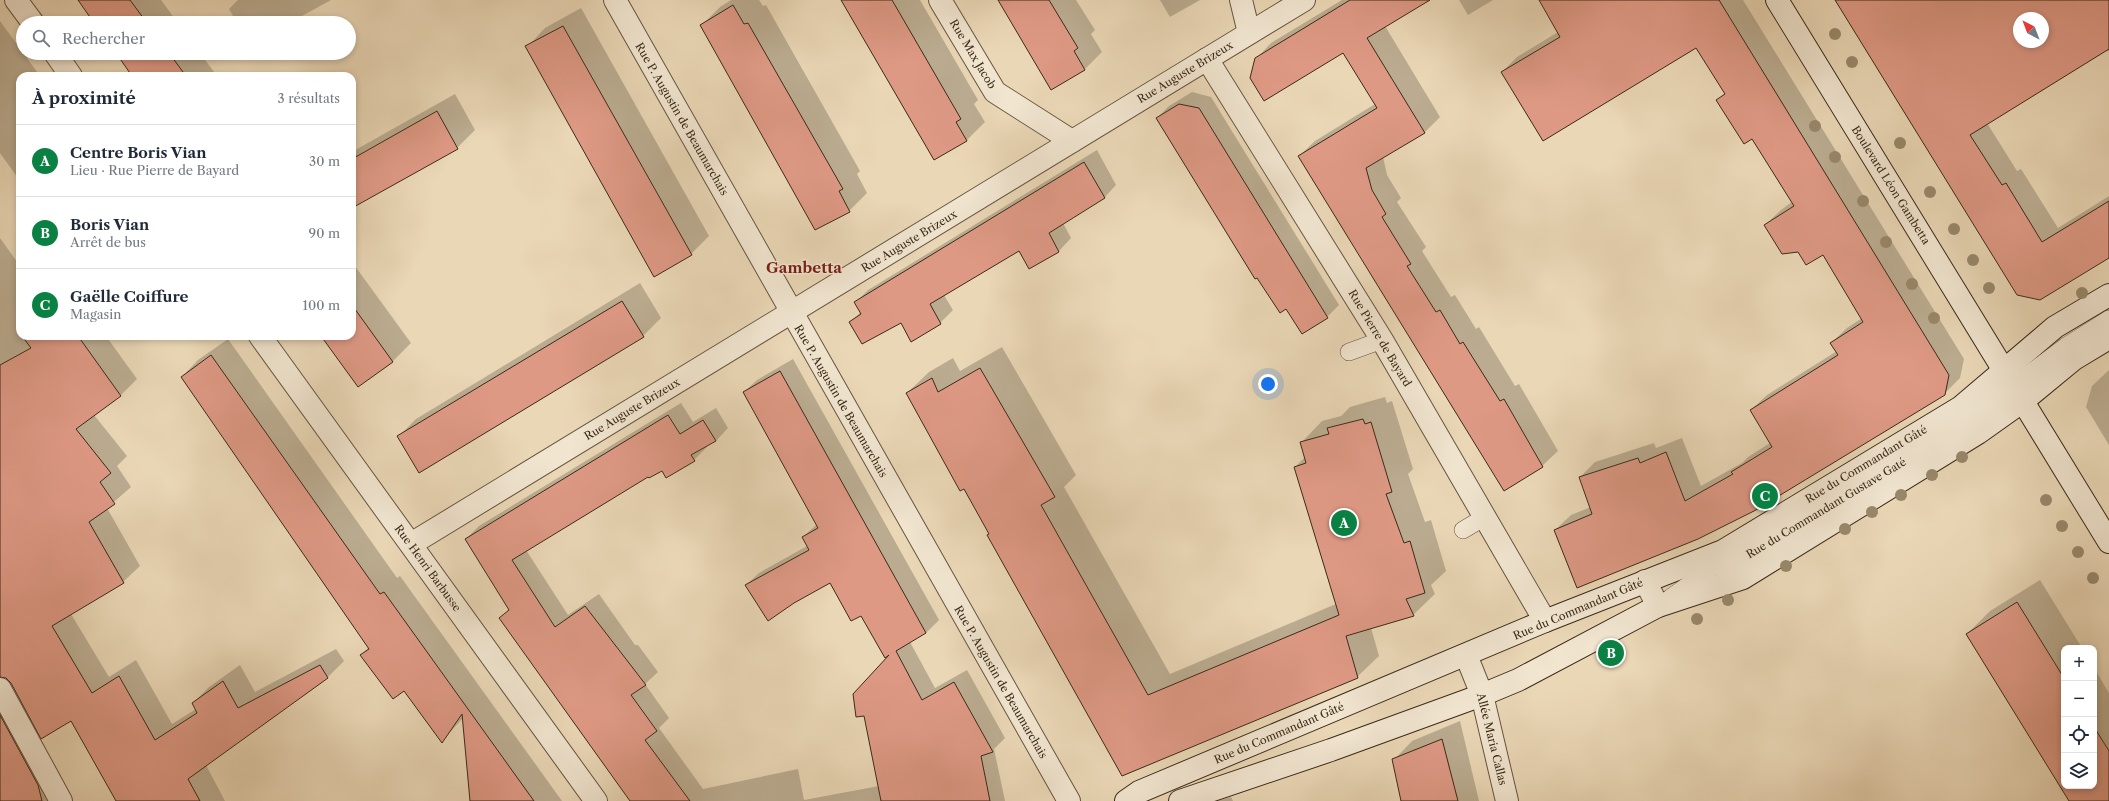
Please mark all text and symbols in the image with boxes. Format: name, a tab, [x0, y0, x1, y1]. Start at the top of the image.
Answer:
north arrow	[2013, 12, 2049, 48]
search box	[16, 16, 356, 60]
street label: Rue Max Jacob	[947, 17, 999, 92]
icon: search	[30, 27, 52, 49]
text: Rechercher	[62, 29, 145, 48]
street label: Rue Auguste Brizeux	[1135, 38, 1236, 106]
street label: Rue P. Augustin de Beaumarchais	[632, 40, 732, 198]
text: À proximité	[32, 88, 136, 108]
text: 3 résultats	[278, 90, 340, 106]
street label: Boulevard Léon Gambetta	[1849, 123, 1933, 247]
text: Centre Boris Vian	[70, 143, 206, 162]
text: A	[40, 153, 50, 169]
text: 30 m	[309, 153, 340, 169]
text: Lieu · Rue Pierre de Bayard	[70, 162, 239, 178]
street label: Rue Auguste Brizeux	[859, 207, 960, 275]
text: Boris Vian	[70, 215, 149, 234]
text: B	[40, 225, 50, 241]
text: 90 m	[309, 225, 340, 241]
text: Arrêt de bus	[70, 234, 146, 250]
district label: Gambetta	[766, 258, 842, 277]
text: Gaëlle Coiffure	[70, 287, 189, 306]
street label: Rue Pierre de Bayard	[1345, 287, 1415, 389]
text: C	[40, 297, 50, 313]
text: 100 m	[302, 297, 340, 313]
text: Magasin	[70, 306, 121, 322]
street label: Rue P. Augustin de Beaumarchais	[791, 322, 891, 480]
your location	[1258, 374, 1278, 394]
street label: Rue Auguste Brizeux	[582, 375, 683, 443]
street label: Rue du Commandant Gâté	[1803, 422, 1929, 506]
street label: Rue du Commandant Gustave Gaté	[1744, 455, 1908, 561]
pin: C	[1752, 481, 1778, 511]
pin: A	[1331, 508, 1357, 538]
street label: Rue Henri Barbusse	[392, 522, 464, 614]
street label: Rue du Commandant Gâté	[1511, 575, 1645, 643]
street label: Rue P. Augustin de Beaumarchais	[951, 603, 1051, 761]
pin: B	[1598, 638, 1624, 668]
map controls	[2061, 645, 2097, 789]
button: +	[2061, 645, 2097, 681]
button: −	[2061, 681, 2097, 717]
street label: Allée Maria Callas	[1474, 690, 1510, 787]
street label: Rue du Commandant Gâté	[1212, 699, 1346, 767]
button: locate	[2061, 717, 2097, 753]
button: layers	[2061, 753, 2097, 789]

